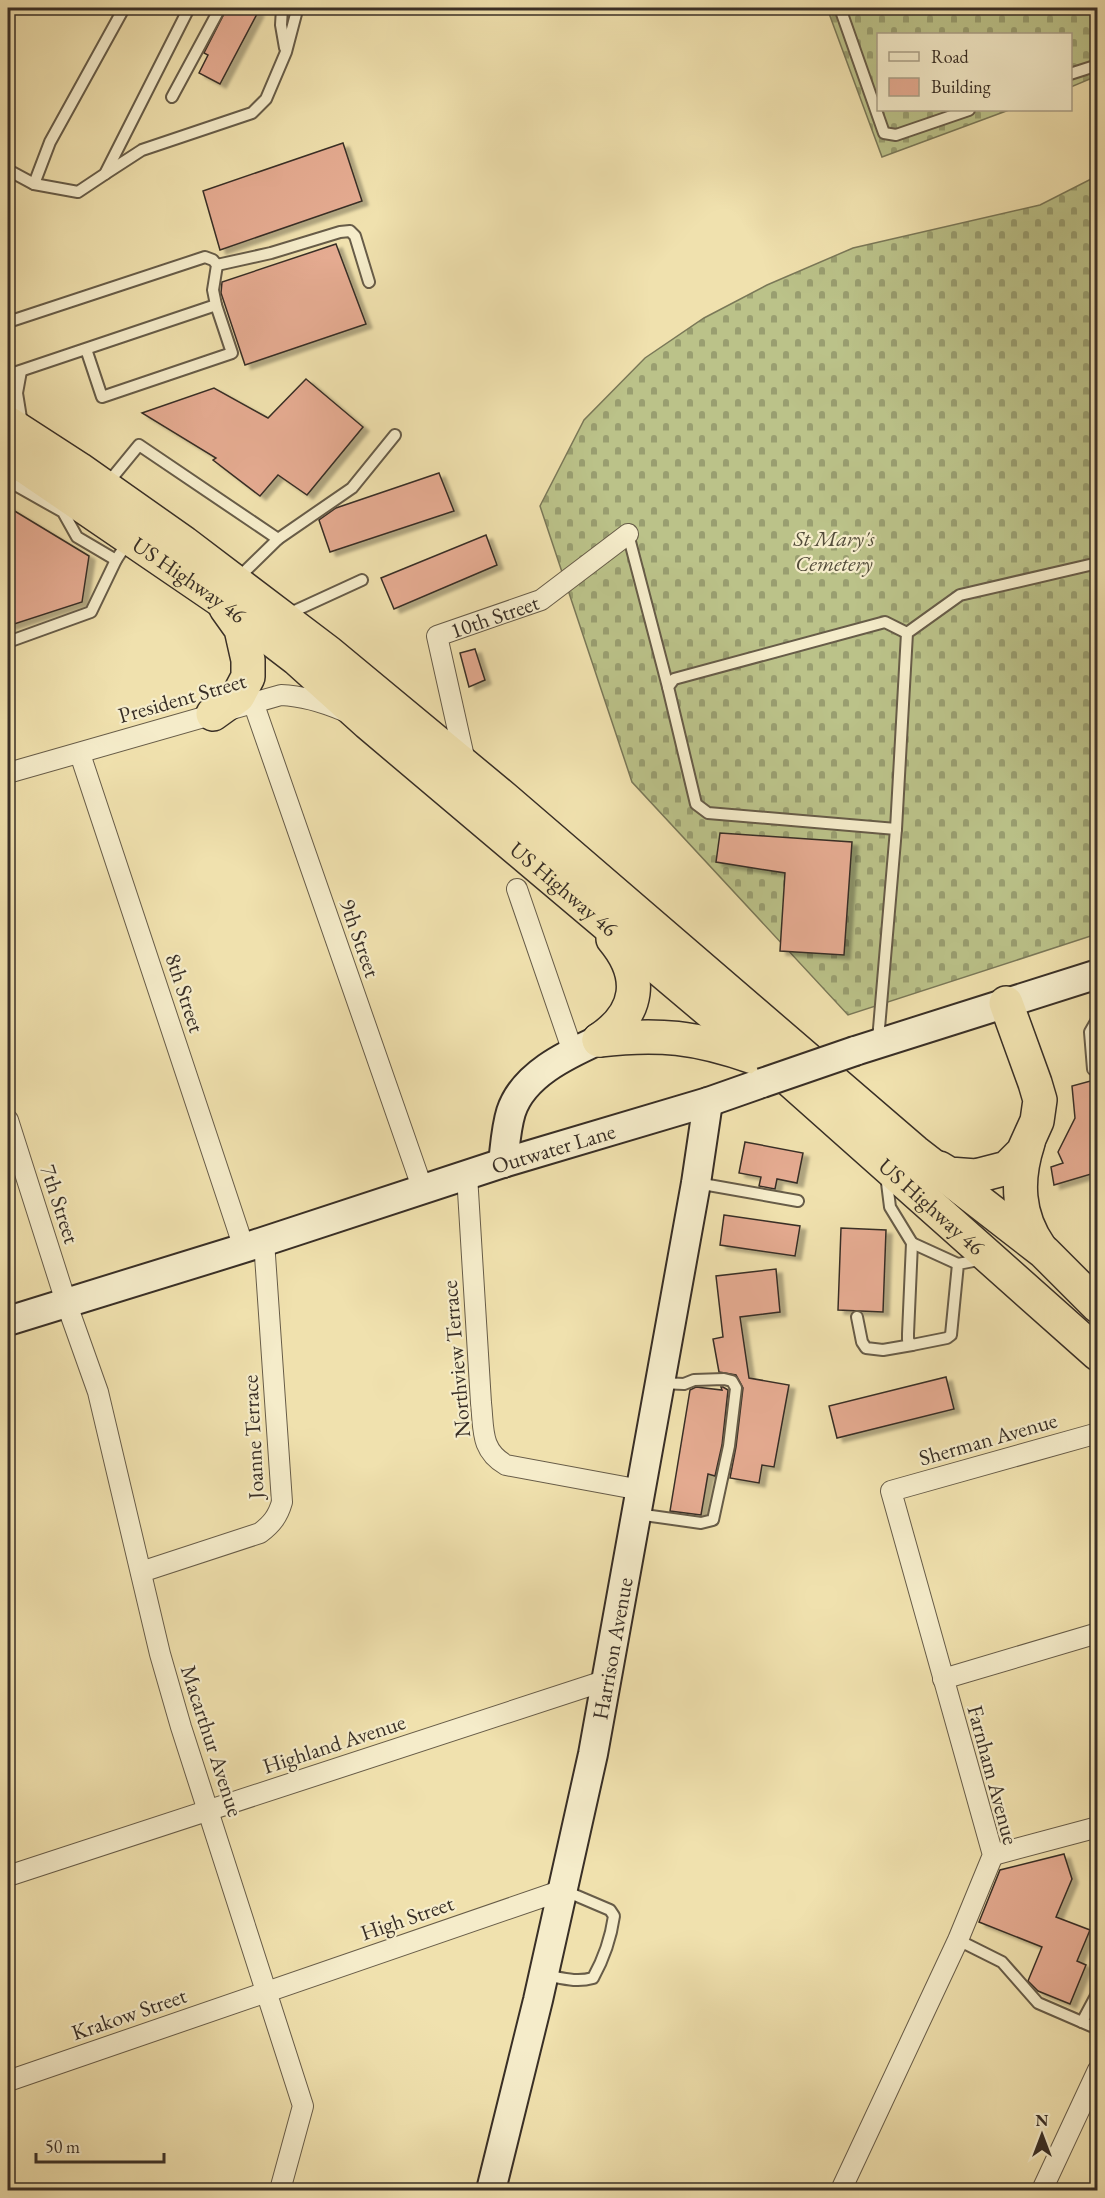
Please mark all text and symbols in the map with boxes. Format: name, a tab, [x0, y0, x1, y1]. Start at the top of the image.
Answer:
legend	[877, 33, 1072, 111]
text: Road	[931, 45, 970, 68]
text: Building	[931, 75, 991, 98]
park label: St Mary's Cemetery	[793, 524, 875, 578]
street label: US Highway 46	[127, 530, 253, 630]
street label: 10th Street	[446, 587, 543, 645]
street label: President Street	[115, 666, 249, 730]
street label: US Highway 46	[504, 835, 625, 943]
street label: 9th Street	[333, 895, 387, 981]
street label: 8th Street	[159, 950, 211, 1036]
street label: Outwater Lane	[487, 1116, 619, 1180]
street label: US Highway 46	[872, 1151, 991, 1261]
street label: 7th Street	[34, 1161, 86, 1247]
street label: Northview Terrace	[435, 1279, 477, 1439]
street label: Joanne Terrace	[235, 1374, 271, 1502]
street label: Sherman Avenue	[915, 1405, 1061, 1473]
street label: Harrison Avenue	[585, 1575, 639, 1722]
street label: Macarthur Avenue	[174, 1662, 250, 1821]
street label: Farnham Avenue	[960, 1702, 1026, 1848]
street label: Highland Avenue	[259, 1707, 409, 1781]
street label: High Street	[356, 1888, 458, 1947]
street label: Krakow Street	[68, 1981, 190, 2047]
north arrow	[1012, 2105, 1072, 2165]
text: N	[1036, 2110, 1049, 2131]
scale bar	[36, 2126, 164, 2164]
text: 50 m	[45, 2135, 80, 2158]

